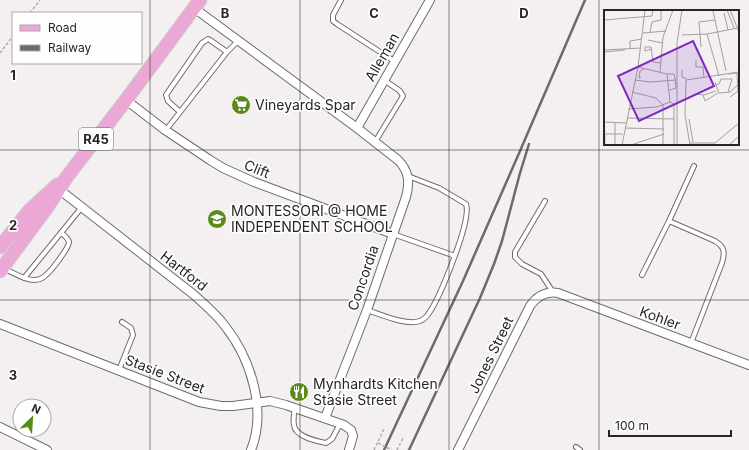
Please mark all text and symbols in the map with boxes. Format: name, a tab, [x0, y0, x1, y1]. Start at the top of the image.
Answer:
text: B	[221, 5, 230, 21]
text: C	[369, 5, 379, 21]
text: D	[519, 5, 529, 21]
inset map	[604, 10, 739, 145]
legend	[12, 12, 142, 64]
text: Road	[48, 20, 77, 35]
street label: Alleman	[361, 30, 402, 84]
text: Railway	[48, 40, 92, 55]
text: 1	[10, 67, 16, 83]
supermarket icon: Vineyards Spar	[230, 94, 252, 116]
place label: Vineyards Spar	[255, 96, 356, 113]
road number: R45	[79, 128, 113, 150]
street label: Clift	[242, 156, 273, 181]
place label: MONTESSORI @ HOME INDEPENDENT SCHOOL	[231, 202, 393, 235]
school or university icon: MONTESSORI @ HOME INDEPENDENT SCHOOL	[206, 208, 228, 230]
text: 2	[9, 217, 17, 233]
street label: Concordia	[343, 243, 382, 313]
street label: Hartford	[157, 247, 211, 294]
street label: Kohler	[637, 302, 683, 333]
street label: Jones Street	[465, 313, 517, 396]
street label: Stasie Street	[123, 351, 208, 397]
text: 3	[9, 367, 17, 383]
place label: Mynhardts Kitchen Stasie Street	[313, 375, 438, 408]
restaurant icon: Mynhardts Kitchen Stasie Street	[288, 381, 310, 403]
north arrow	[12, 398, 52, 438]
text: N	[29, 401, 43, 417]
scale bar	[609, 412, 731, 438]
text: 100 m	[615, 418, 649, 433]

